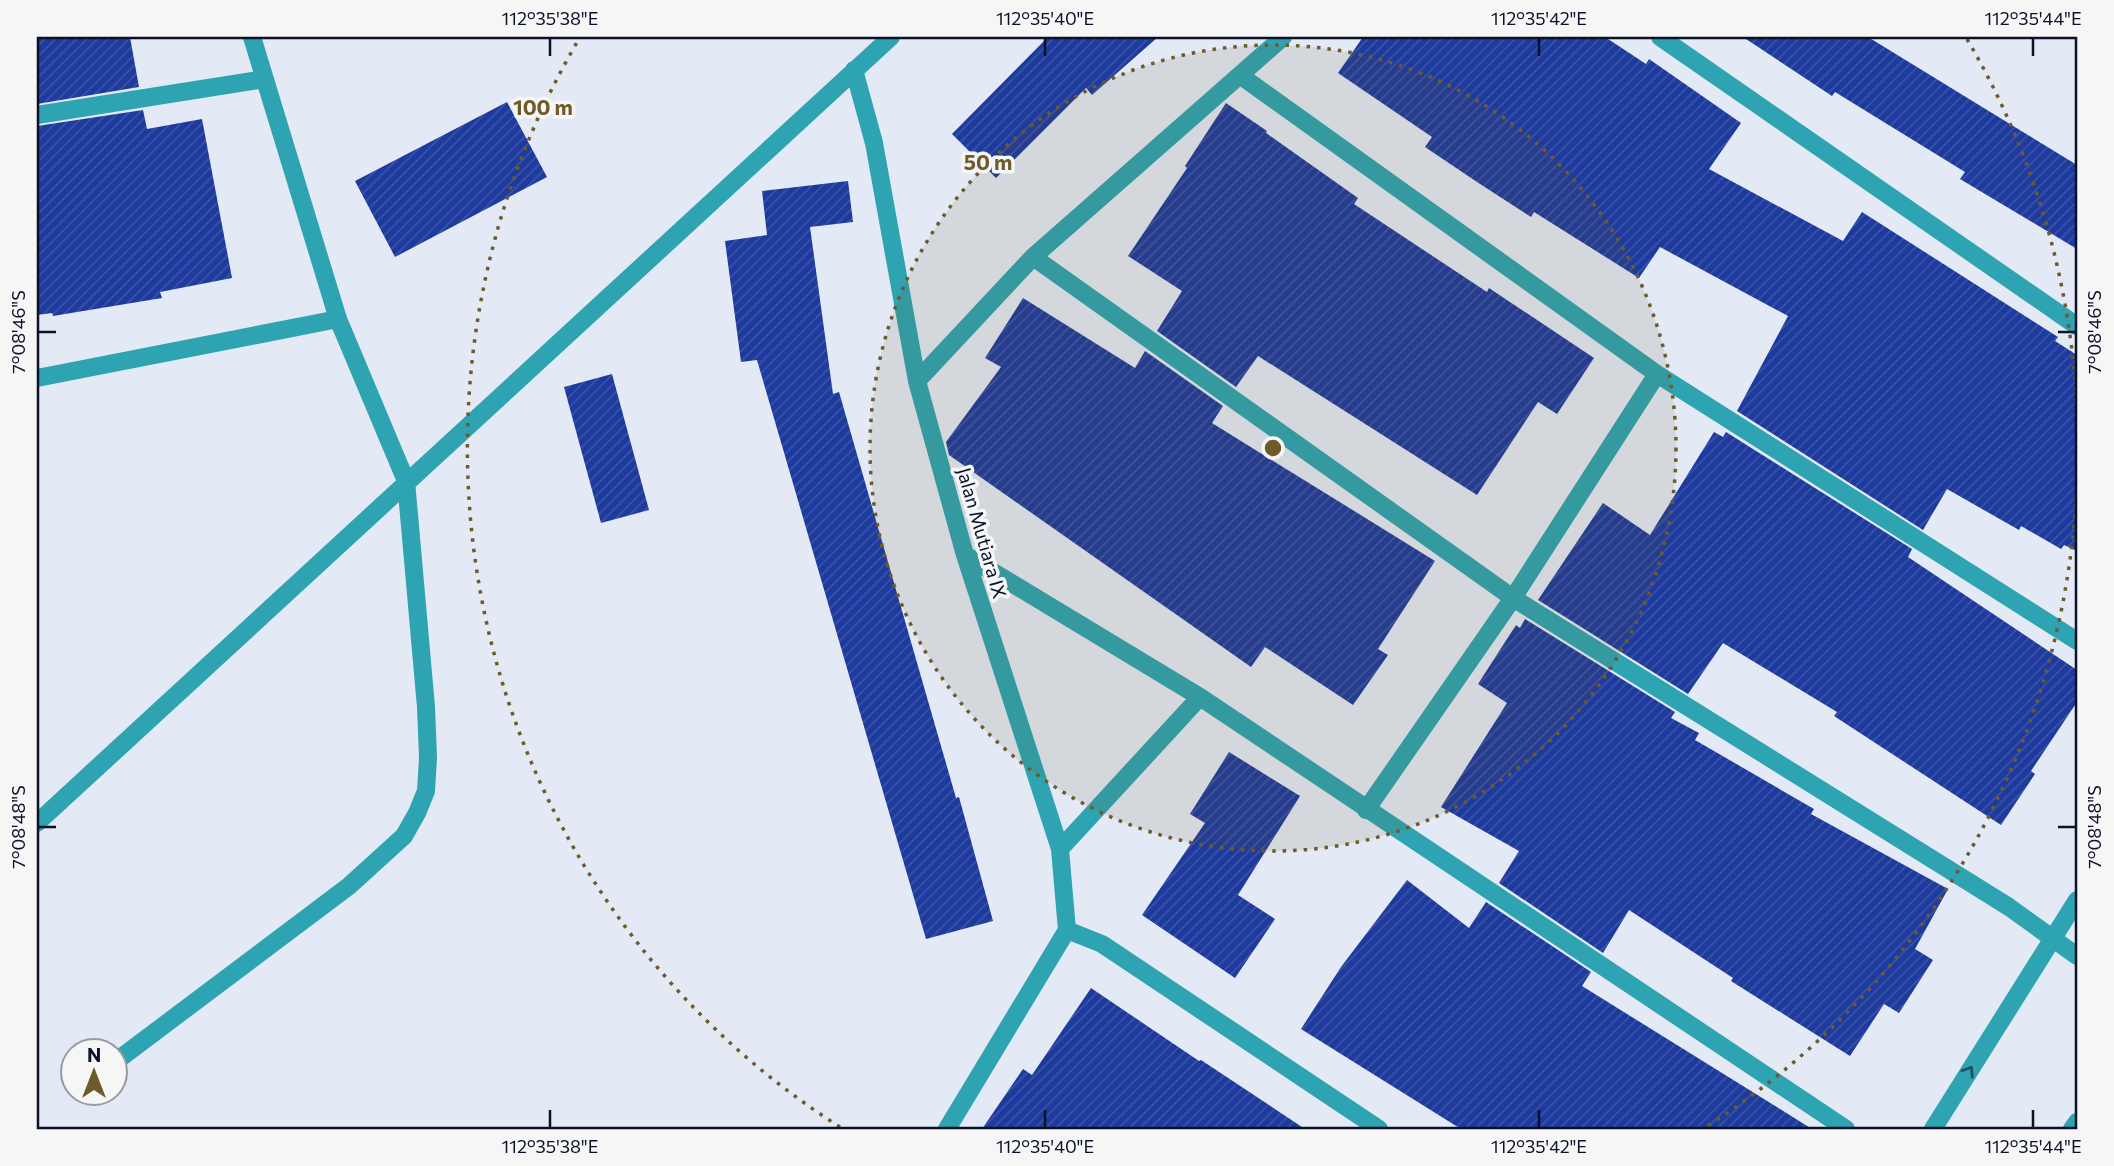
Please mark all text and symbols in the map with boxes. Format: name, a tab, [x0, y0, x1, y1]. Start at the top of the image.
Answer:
text: 112°35'38"E	[502, 7, 598, 29]
text: 112°35'40"E	[996, 7, 1094, 29]
text: 112°35'42"E	[1491, 7, 1587, 29]
text: 112°35'44"E	[1984, 7, 2082, 29]
text: 100 m	[513, 94, 573, 119]
text: 50 m	[964, 149, 1012, 174]
text: 7°08'46"S	[7, 290, 29, 374]
text: 7°08'46"S	[2083, 290, 2105, 374]
centre of rings	[1261, 436, 1285, 460]
street label: Jalan Mutiara IX	[953, 465, 1012, 601]
text: 7°08'48"S	[7, 785, 29, 869]
text: 7°08'48"S	[2083, 785, 2105, 869]
north arrow	[60, 1036, 130, 1106]
text: N	[87, 1043, 101, 1066]
one-way arrow	[1960, 1066, 1973, 1079]
text: 112°35'38"E	[502, 1135, 598, 1157]
text: 112°35'40"E	[996, 1135, 1094, 1157]
text: 112°35'42"E	[1491, 1135, 1587, 1157]
text: 112°35'44"E	[1984, 1135, 2082, 1157]

